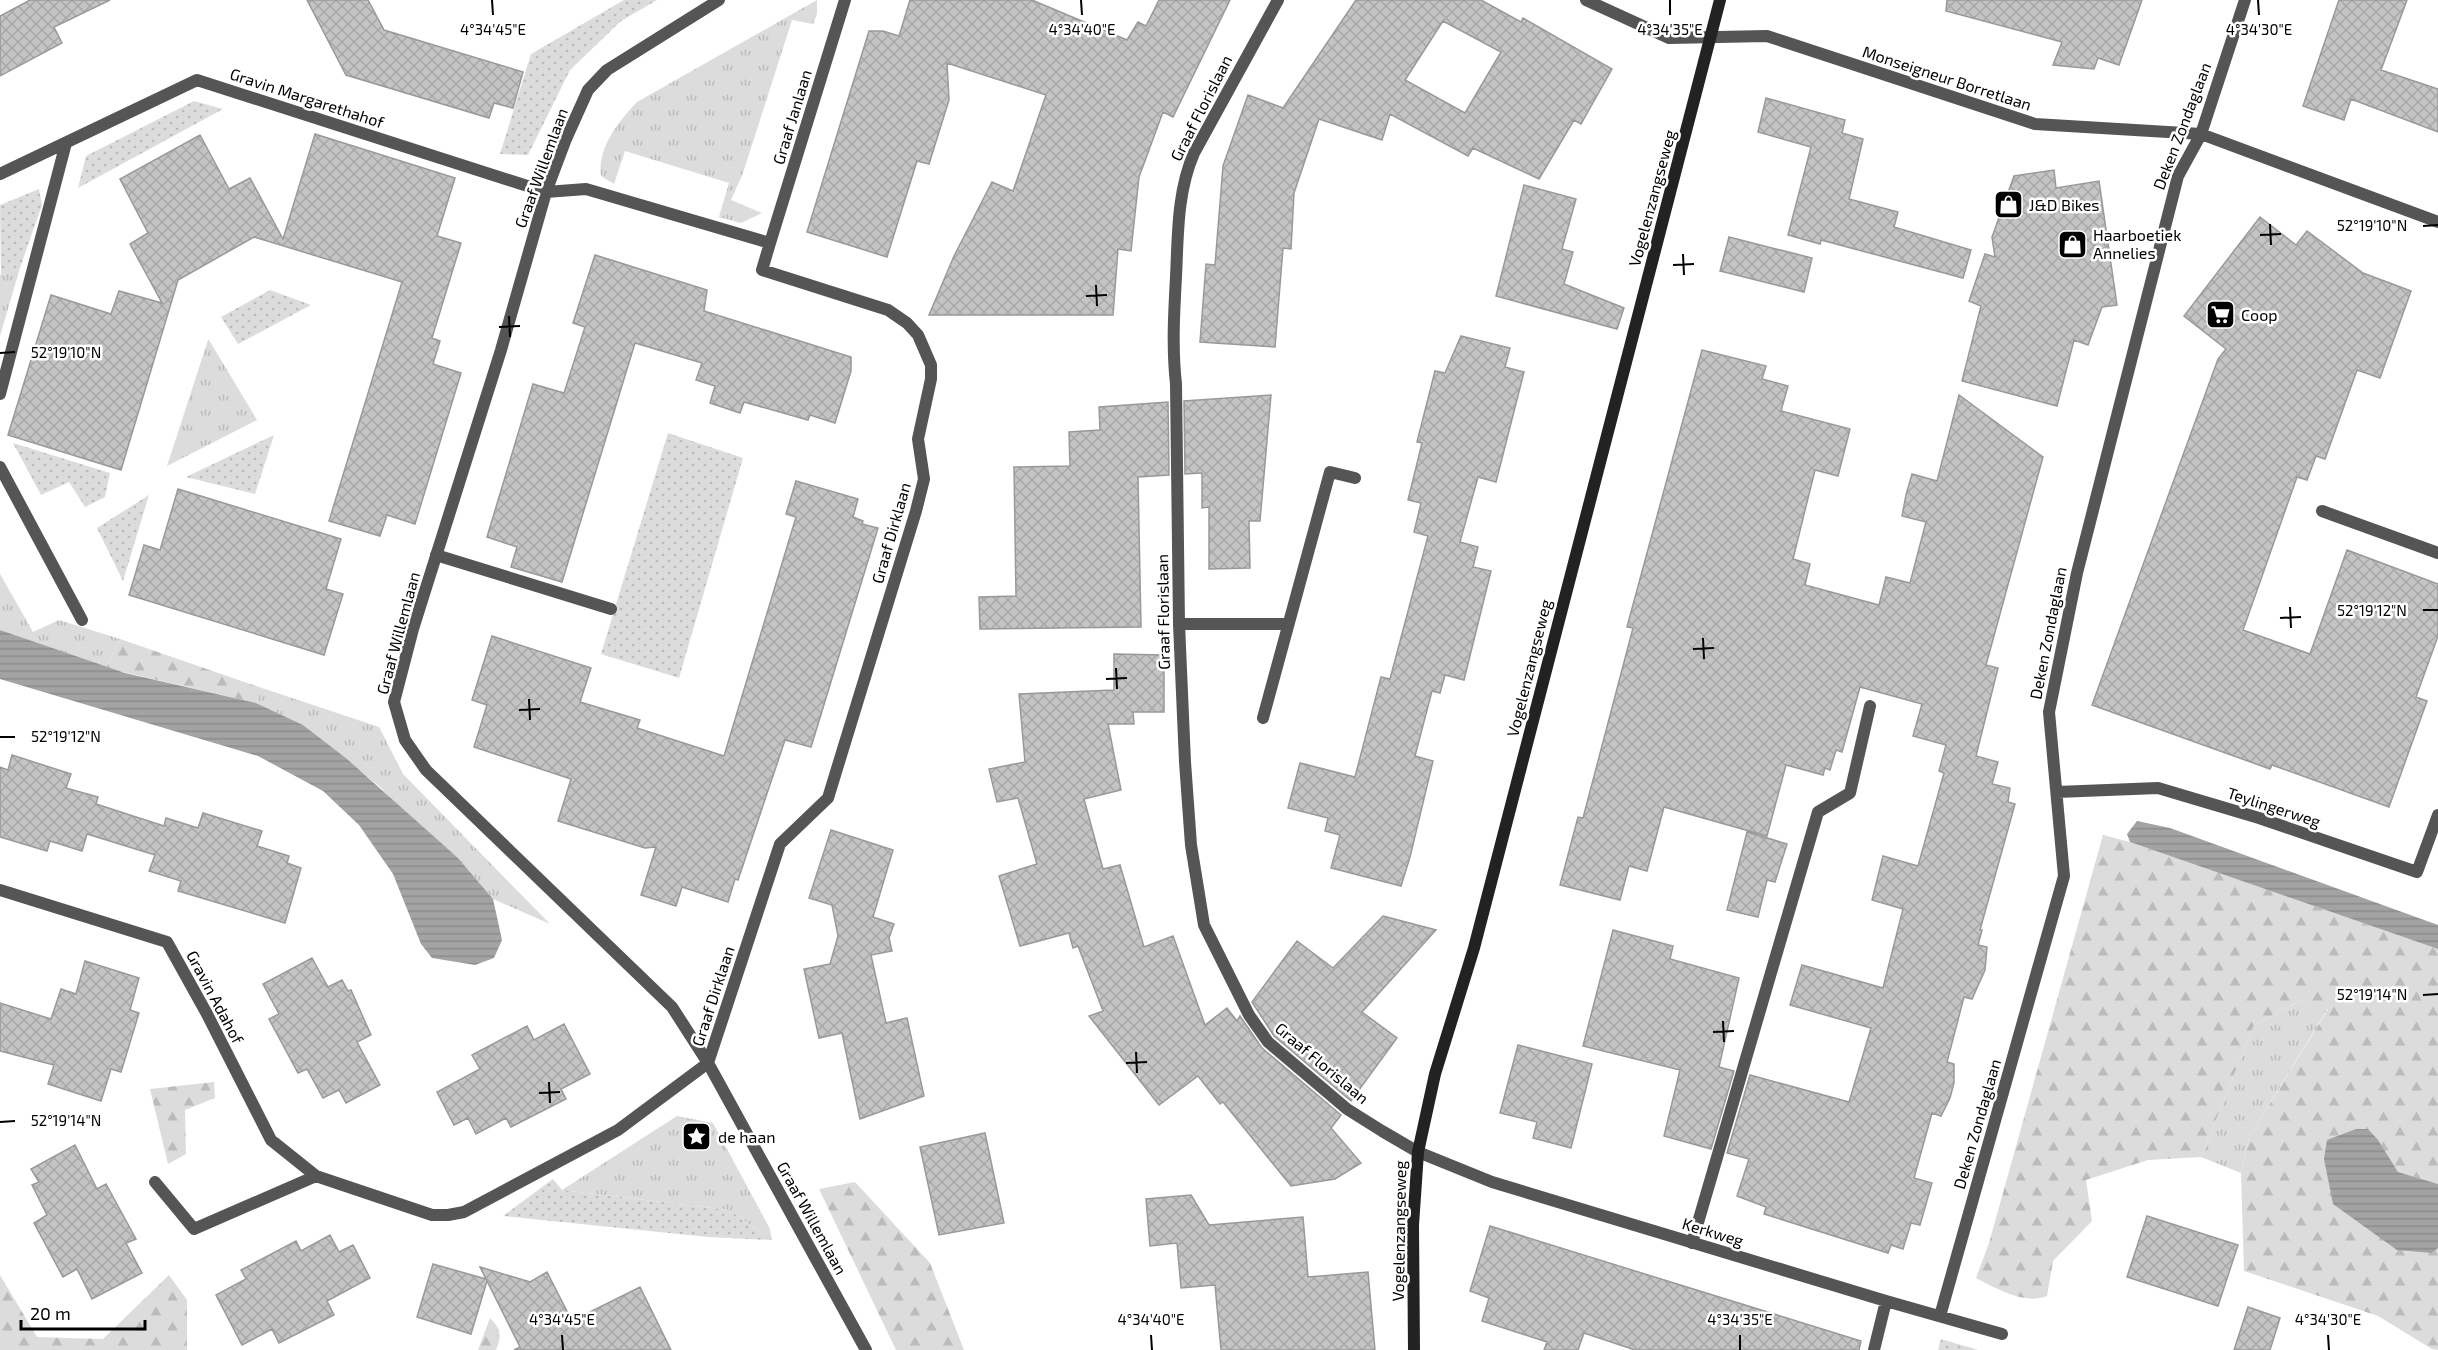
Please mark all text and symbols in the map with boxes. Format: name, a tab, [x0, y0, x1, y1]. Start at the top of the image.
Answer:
text: 4°34'45"E	[460, 20, 526, 38]
text: 4°34'40"E	[1049, 20, 1115, 38]
text: 4°34'35"E	[1637, 20, 1703, 38]
text: 4°34'30"E	[2226, 20, 2292, 38]
street label: Monseigneur Borretlaan	[1860, 41, 2034, 114]
street label: Graaf Florislaan	[1166, 52, 1235, 164]
street label: Deken Zondaglaan	[2149, 60, 2215, 192]
street label: Gravin Margarethahof	[228, 64, 387, 132]
street label: Graaf Janlaan	[768, 67, 815, 167]
street label: Graaf Willemlaan	[510, 105, 571, 230]
street label: Vogelenzangseweg	[1624, 127, 1679, 268]
shop icon: J&D Bikes	[1992, 189, 2024, 221]
place label: J&D Bikes	[2029, 195, 2100, 214]
text: 52°19'10"N	[2337, 216, 2407, 234]
place label: Haarboetiek Annelies	[2093, 225, 2181, 262]
shop icon: Haarboetiek Annelies	[2056, 228, 2088, 260]
supermarket icon: Coop	[2204, 299, 2236, 331]
place label: Coop	[2241, 305, 2278, 324]
text: 52°19'10"N	[31, 343, 101, 361]
street label: Graaf Dirklaan	[867, 480, 914, 586]
street label: Graaf Florislaan	[1152, 554, 1173, 670]
street label: Deken Zondaglaan	[2025, 565, 2070, 701]
street label: Graaf Willemlaan	[372, 570, 423, 696]
street label: Vogelenzangseweg	[1502, 597, 1555, 739]
text: 52°19'12"N	[2337, 601, 2407, 619]
text: 52°19'12"N	[31, 727, 101, 745]
street label: Teylingerweg	[2225, 782, 2323, 831]
street label: Graaf Dirklaan	[687, 943, 738, 1048]
street label: Gravin Adahof	[183, 947, 248, 1047]
text: 52°19'14"N	[2337, 985, 2407, 1003]
street label: Graaf Florislaan	[1272, 1018, 1373, 1107]
street label: Deken Zondaglaan	[1949, 1057, 2004, 1191]
text: 52°19'14"N	[31, 1111, 101, 1129]
place icon: de haan	[681, 1121, 713, 1153]
place label: de haan	[718, 1127, 776, 1146]
street label: Graaf Willemlaan	[774, 1158, 851, 1277]
street label: Vogelenzangseweg	[1388, 1160, 1409, 1302]
street label: Kerkweg	[1680, 1213, 1746, 1250]
scale bar	[21, 1293, 146, 1331]
text: 20 m	[30, 1302, 71, 1324]
text: 4°34'45"E	[529, 1310, 595, 1328]
text: 4°34'40"E	[1118, 1310, 1184, 1328]
text: 4°34'35"E	[1707, 1310, 1773, 1328]
text: 4°34'30"E	[2295, 1310, 2361, 1328]

